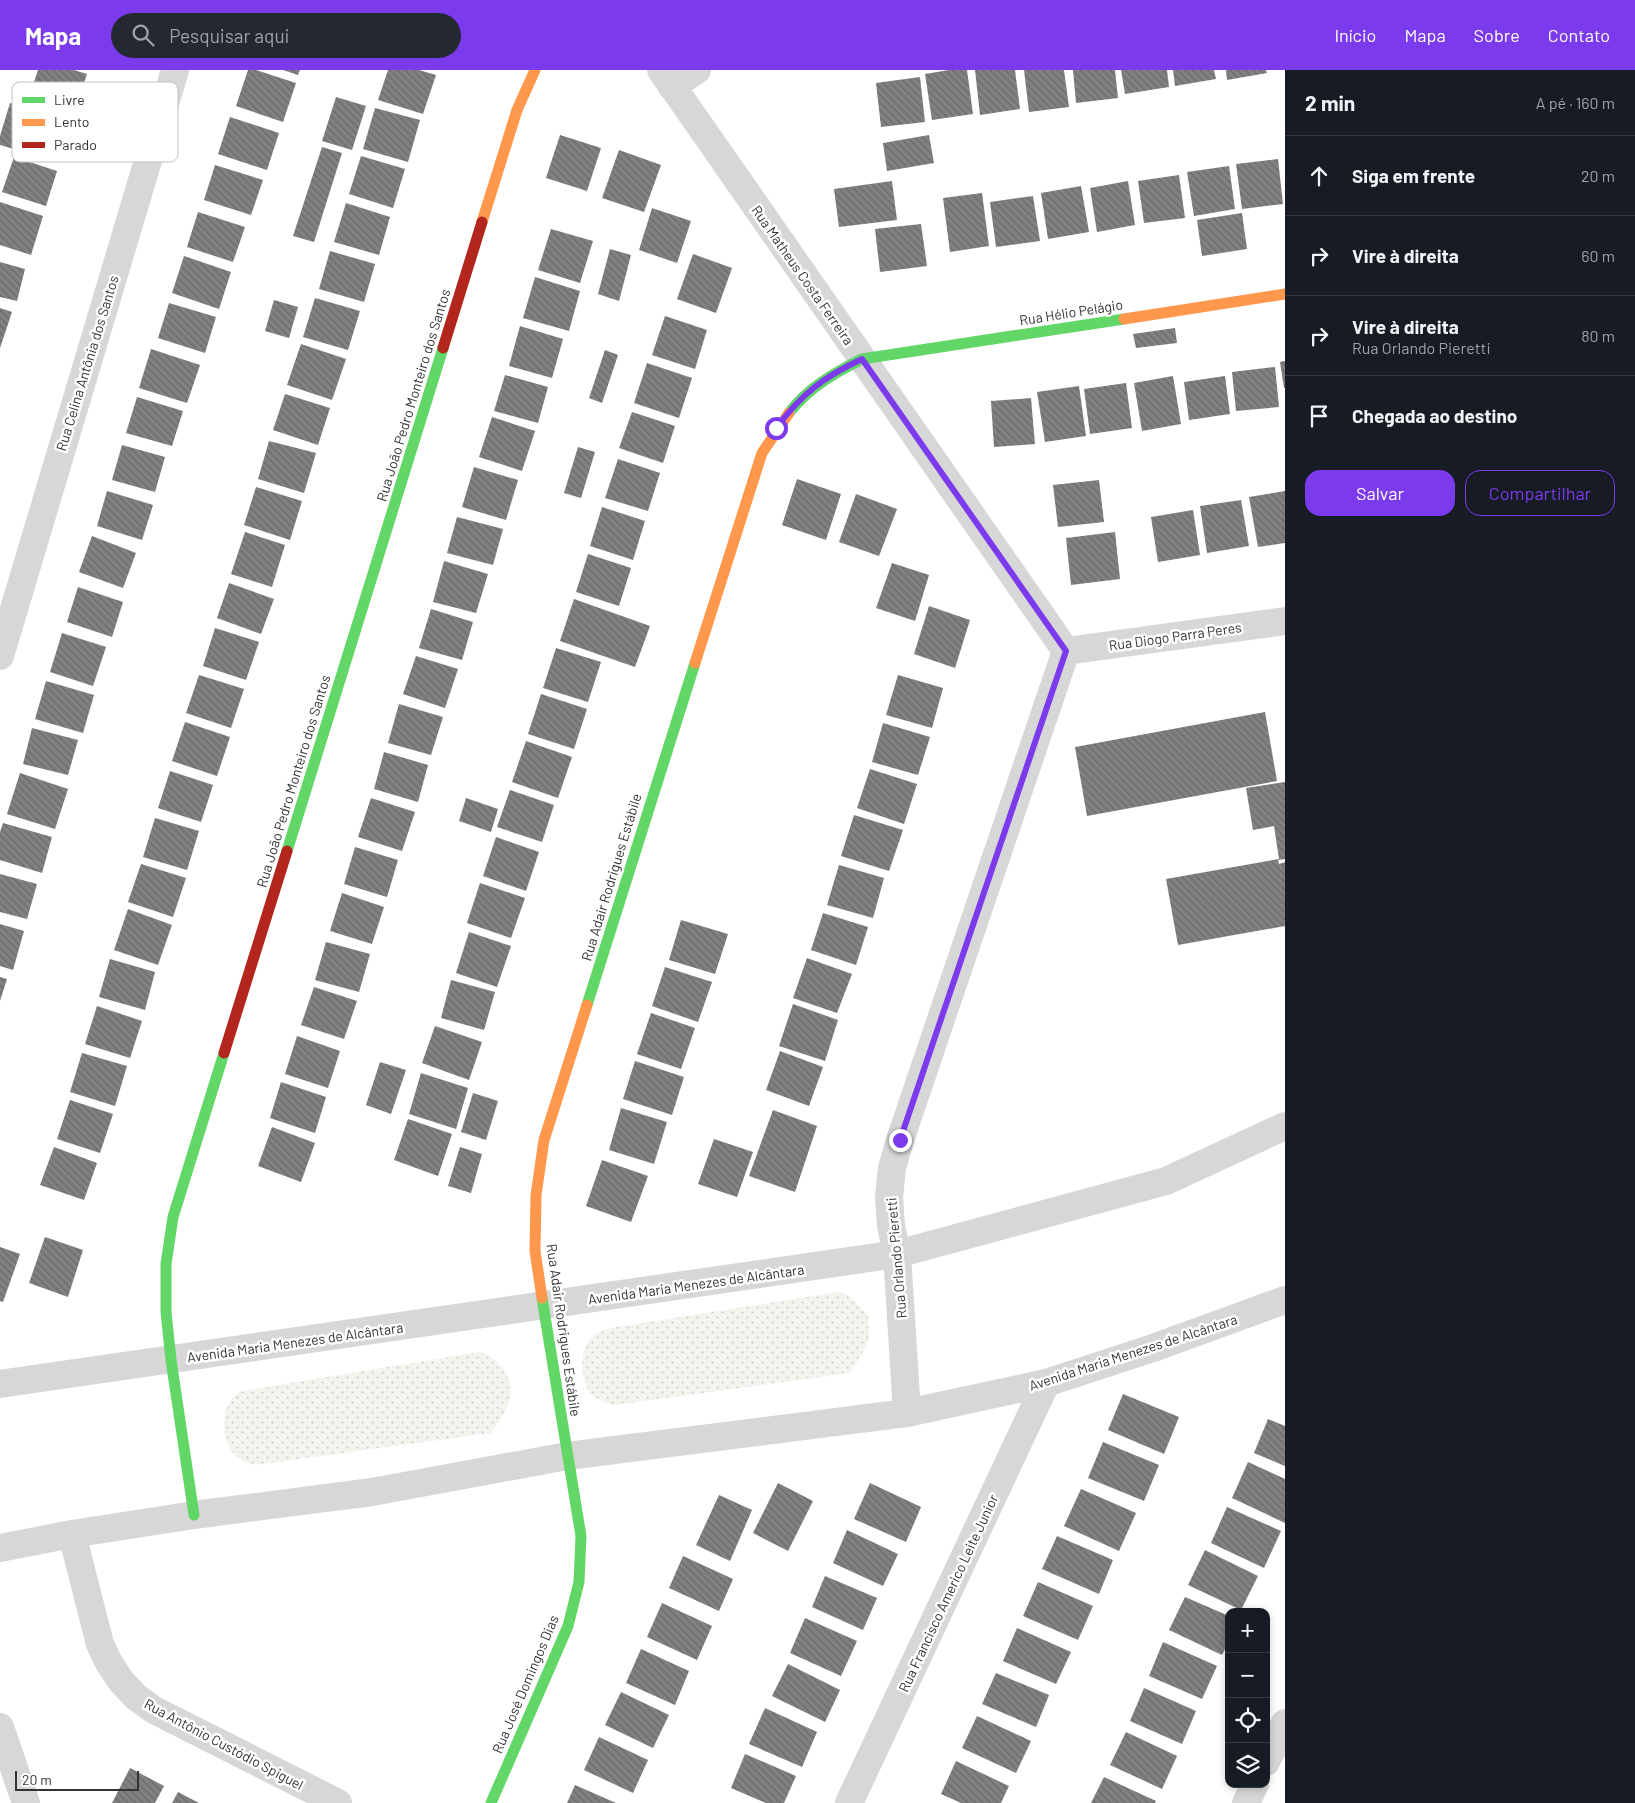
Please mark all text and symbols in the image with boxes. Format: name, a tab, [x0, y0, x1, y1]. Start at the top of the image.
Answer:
search box	[111, 13, 461, 58]
text: Mapa	[25, 21, 81, 50]
icon: search	[129, 21, 157, 49]
text: Pesquisar aqui	[169, 24, 289, 47]
text: Início	[1334, 24, 1376, 46]
text: Mapa	[1404, 24, 1446, 46]
text: Sobre	[1474, 24, 1520, 46]
text: Contato	[1548, 24, 1610, 46]
legend	[12, 82, 178, 162]
text: 2 min	[1305, 90, 1355, 115]
text: Livre	[54, 91, 85, 108]
text: A pé · 160 m	[1536, 93, 1615, 112]
text: Lento	[54, 113, 89, 130]
text: Parado	[54, 136, 97, 153]
icon: ahead	[1305, 162, 1333, 190]
text: Siga em frente	[1352, 164, 1475, 187]
text: 20 m	[1581, 166, 1615, 185]
street label: Rua Matheus Costa Ferreira	[748, 202, 858, 348]
icon: right	[1305, 242, 1333, 270]
text: Vire à direita	[1352, 244, 1459, 267]
text: 60 m	[1581, 246, 1615, 265]
street label: Rua Celina Antônia dos Santos	[52, 273, 122, 453]
street label: Rua João Pedro Monteiro dos Santos	[373, 286, 454, 503]
street label: Rua Hélio Pelágio	[1018, 295, 1124, 329]
text: Vire à direita	[1352, 315, 1459, 338]
icon: right	[1305, 322, 1333, 350]
text: 80 m	[1581, 326, 1615, 345]
text: Rua Orlando Pieretti	[1352, 338, 1491, 357]
icon: arrive	[1305, 402, 1333, 430]
text: Chegada ao destino	[1352, 404, 1517, 427]
route start	[765, 417, 788, 440]
button: Salvar	[1305, 470, 1455, 516]
button: Compartilhar	[1465, 470, 1615, 516]
street label: Rua Diogo Parra Peres	[1108, 618, 1243, 654]
street label: Rua João Pedro Monteiro dos Santos	[253, 672, 334, 889]
street label: Rua Adair Rodrigues Estábile	[577, 791, 645, 963]
route end	[889, 1129, 912, 1152]
street label: Rua Orlando Pieretti	[882, 1197, 910, 1319]
street label: Rua Adair Rodrigues Estábile	[543, 1243, 585, 1417]
street label: Avenida Maria Menezes de Alcântara	[587, 1260, 805, 1308]
street label: Avenida Maria Menezes de Alcântara	[1027, 1310, 1239, 1394]
street label: Avenida Maria Menezes de Alcântara	[186, 1318, 404, 1366]
street label: Rua Francisco Americo Leite Junior	[895, 1491, 1001, 1695]
map controls	[1225, 1608, 1270, 1788]
button: +	[1225, 1608, 1270, 1653]
street label: Rua José Domingos Dias	[488, 1612, 562, 1756]
button: −	[1225, 1653, 1270, 1698]
street label: Rua Antônio Custódio Spiguel	[141, 1695, 307, 1793]
button: locate	[1225, 1698, 1270, 1743]
button: layers	[1225, 1743, 1270, 1788]
scale bar	[15, 1768, 139, 1791]
text: 20 m	[22, 1771, 52, 1788]

